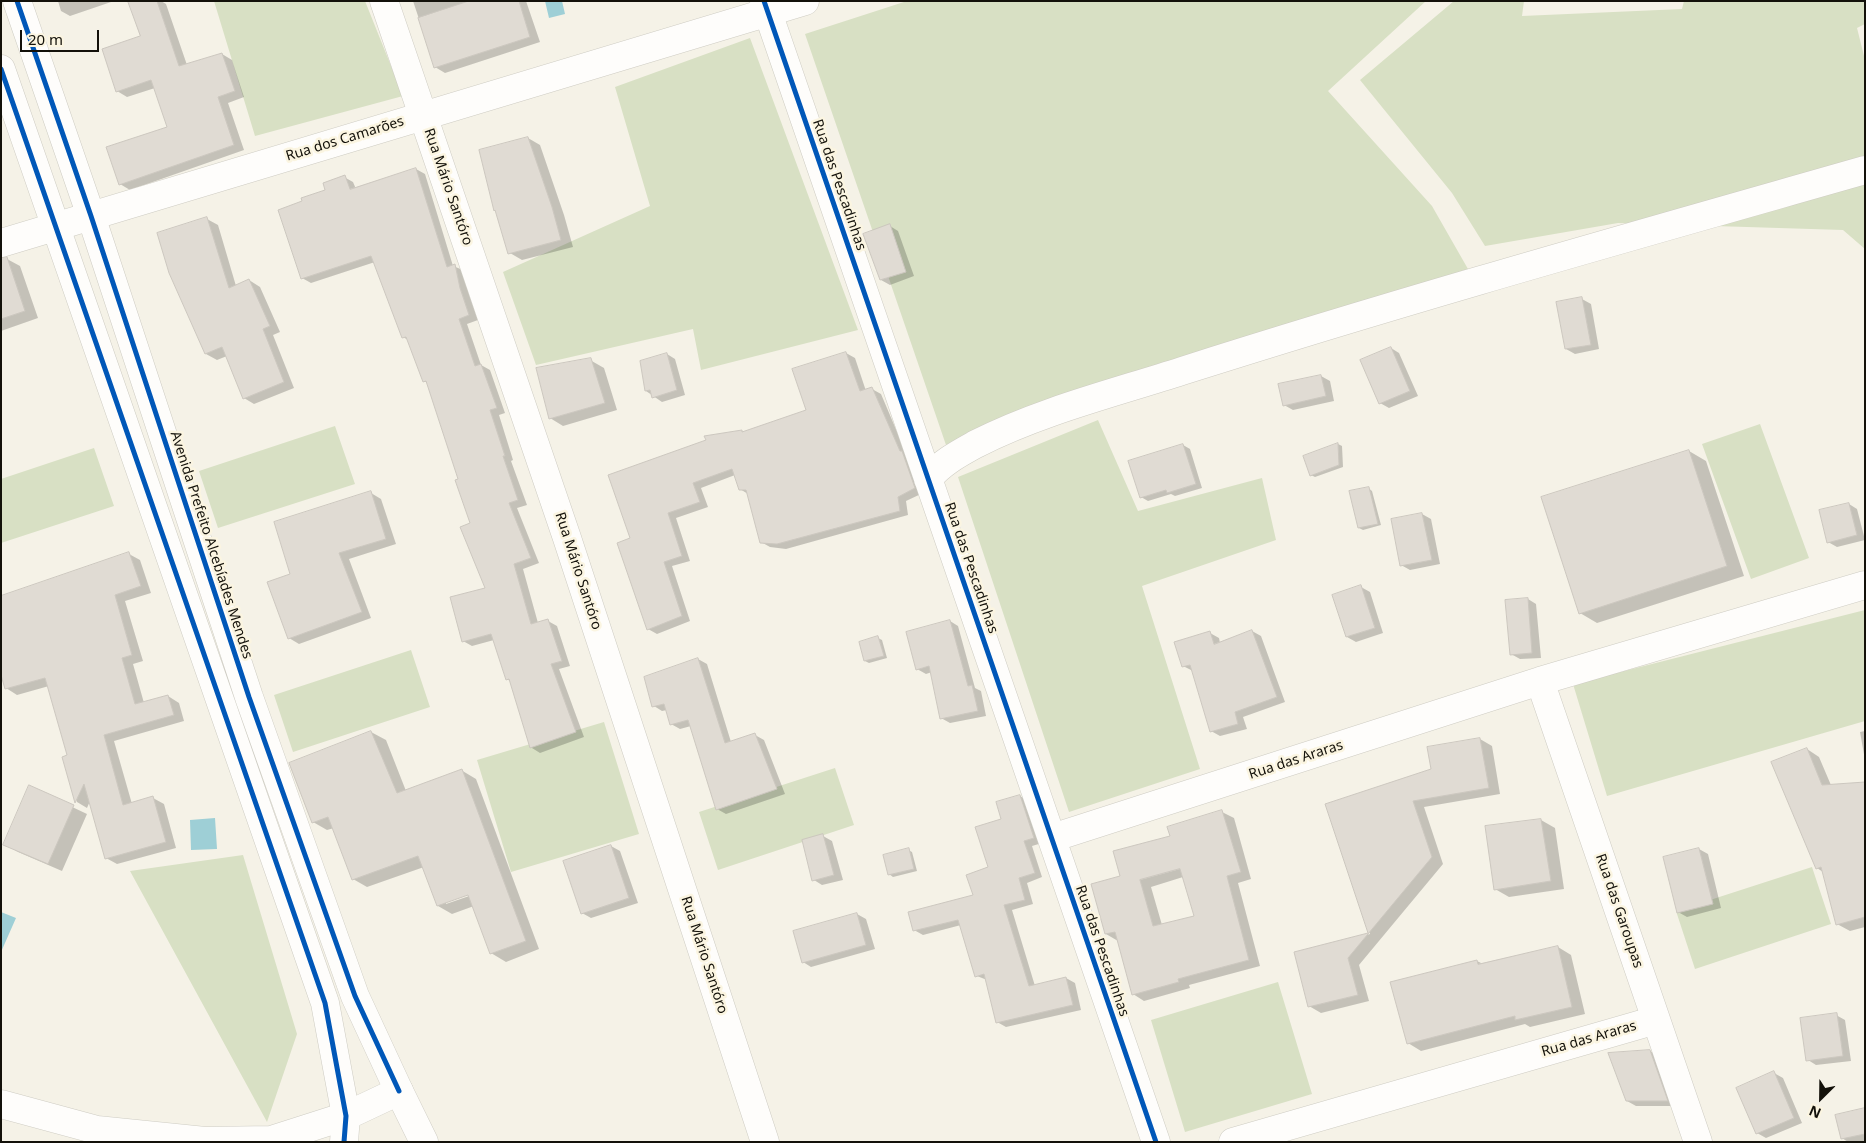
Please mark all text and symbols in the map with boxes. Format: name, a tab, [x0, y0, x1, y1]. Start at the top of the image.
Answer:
scale bar	[22, 20, 101, 52]
text: 20 m	[28, 29, 63, 49]
street label: Rua dos Camarões	[284, 113, 406, 165]
street label: Rua das Pescadinhas	[809, 117, 869, 253]
street label: Rua Mário Santóro	[420, 126, 476, 248]
street label: Avenida Prefeito Alcebíades Mendes	[166, 429, 256, 661]
street label: Rua das Pescadinhas	[941, 500, 1001, 636]
street label: Rua Mário Santóro	[551, 510, 605, 632]
street label: Rua das Araras	[1247, 737, 1345, 783]
street label: Rua das Garoupas	[1592, 852, 1646, 970]
street label: Rua das Pescadinhas	[1072, 883, 1132, 1019]
street label: Rua Mário Santóro	[677, 894, 731, 1016]
street label: Rua das Araras	[1540, 1017, 1638, 1061]
north arrow	[1796, 1073, 1846, 1123]
text: N	[1806, 1101, 1824, 1123]

